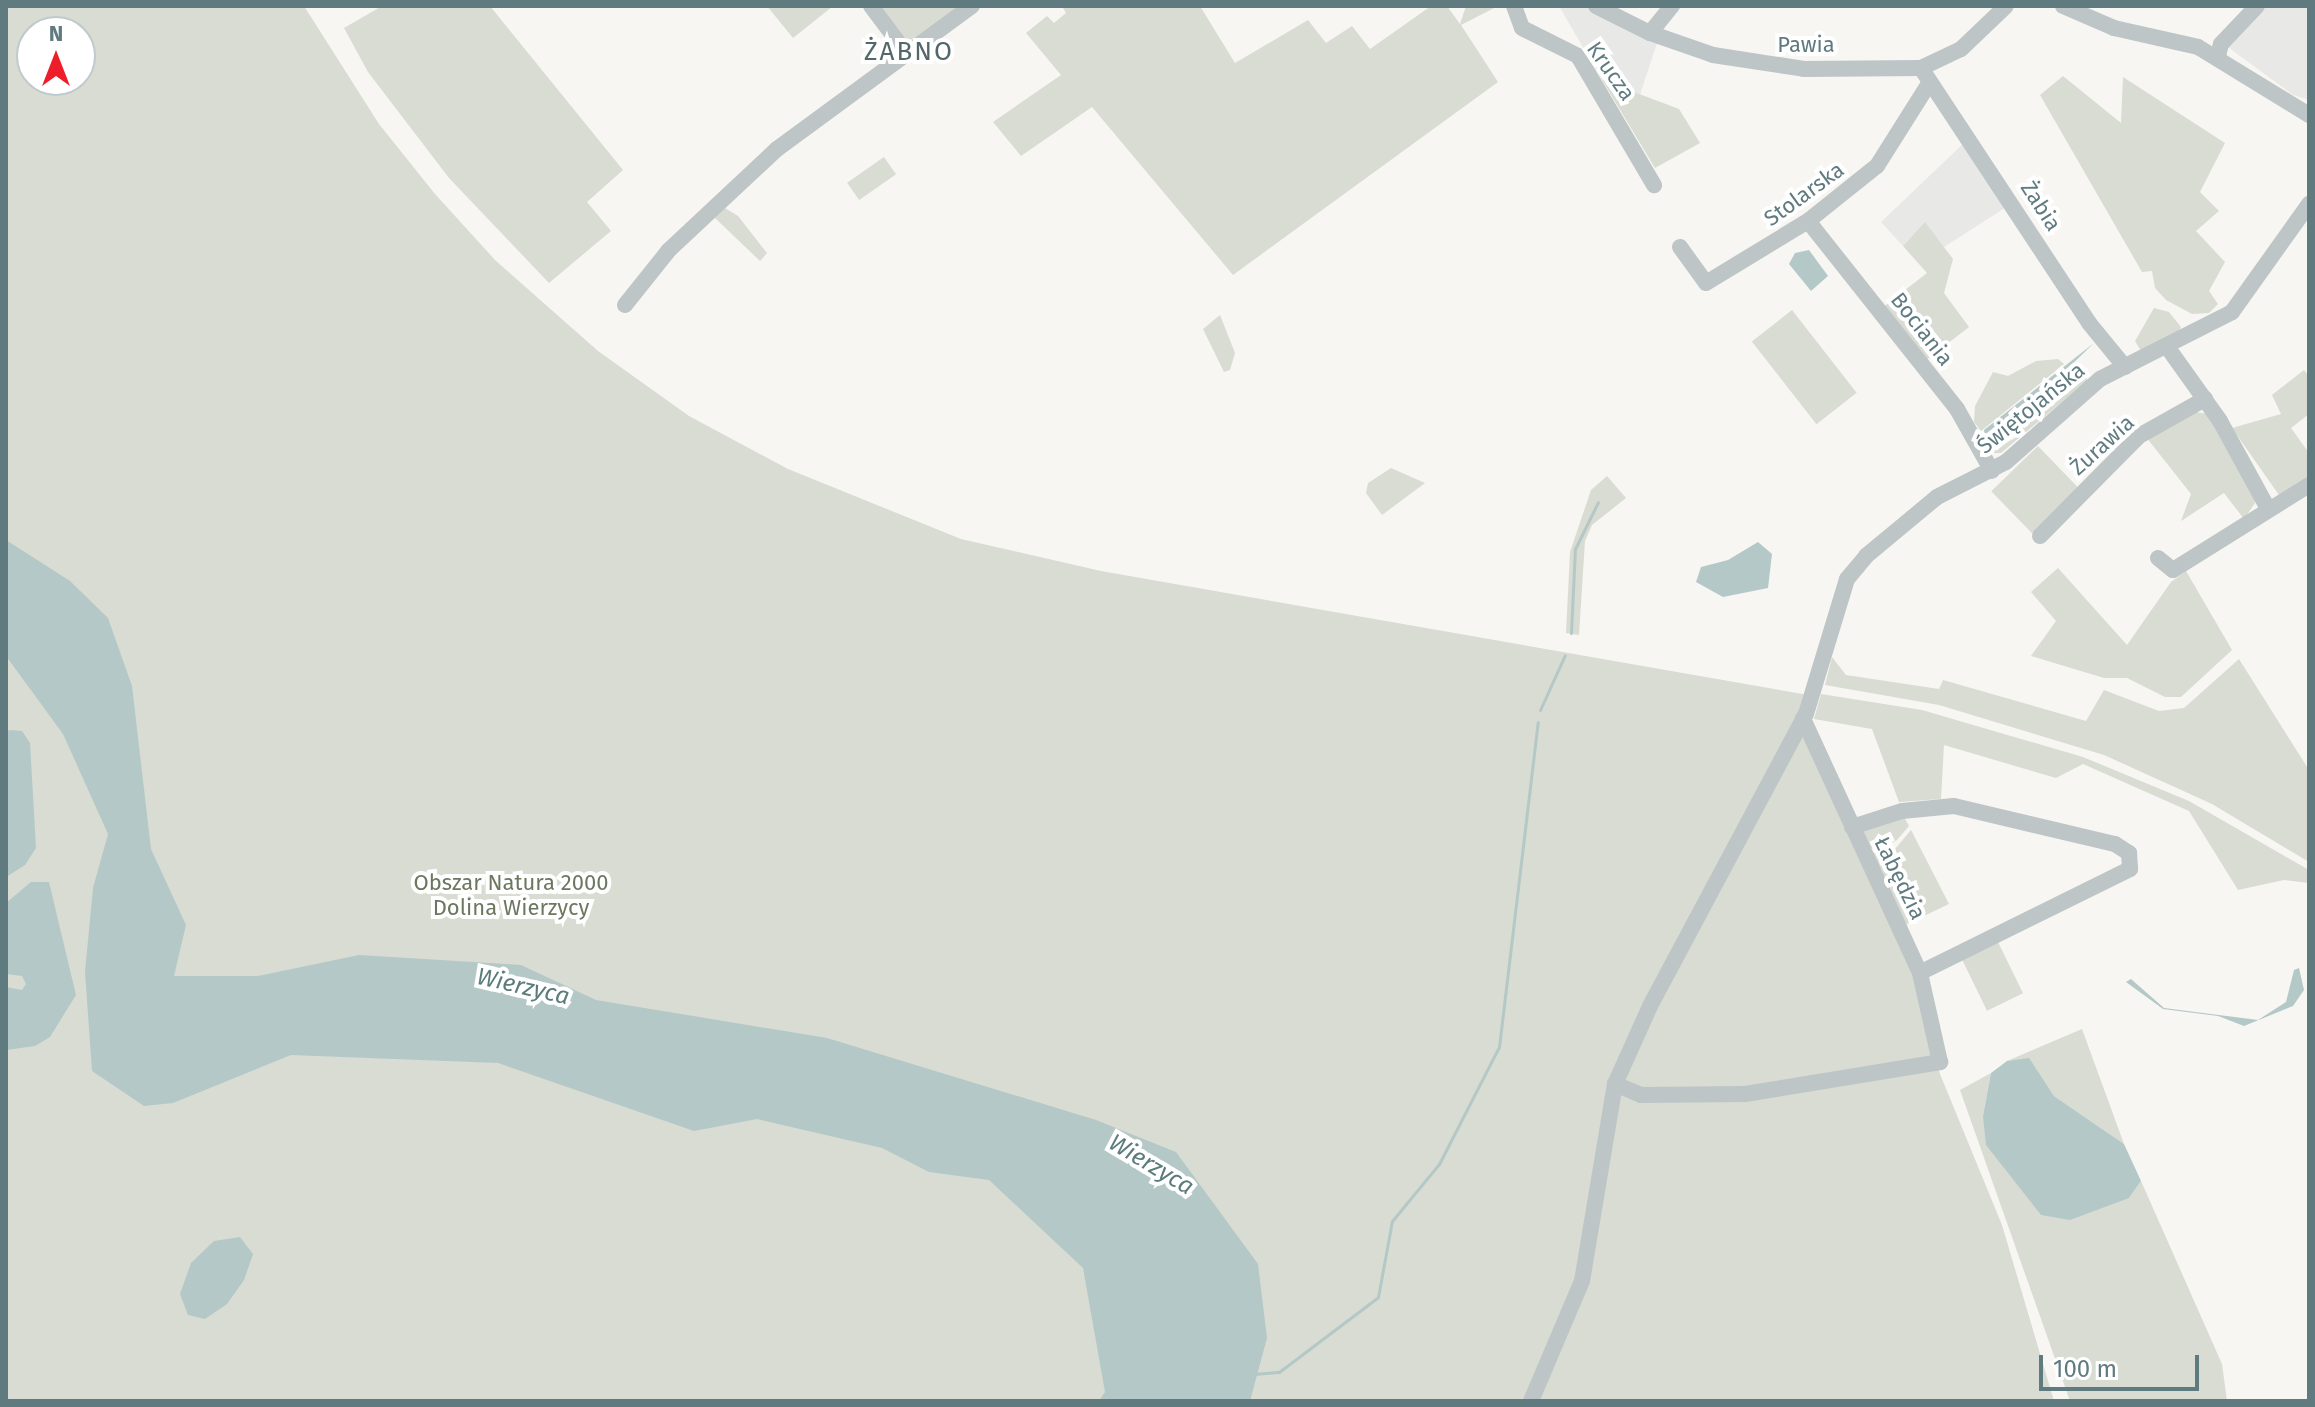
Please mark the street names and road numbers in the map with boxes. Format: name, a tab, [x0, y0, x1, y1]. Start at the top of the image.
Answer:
street label: Pawia	[1777, 32, 1835, 58]
street label: Krucza	[1581, 36, 1641, 106]
street label: Stolarska	[1759, 156, 1849, 232]
street label: Żabia	[2015, 176, 2067, 236]
street label: Bociania	[1885, 287, 1959, 371]
street label: Świętojańska	[1972, 357, 2090, 459]
street label: Żurawia	[2064, 409, 2140, 481]
street label: Łabędzia	[1869, 832, 1931, 924]

